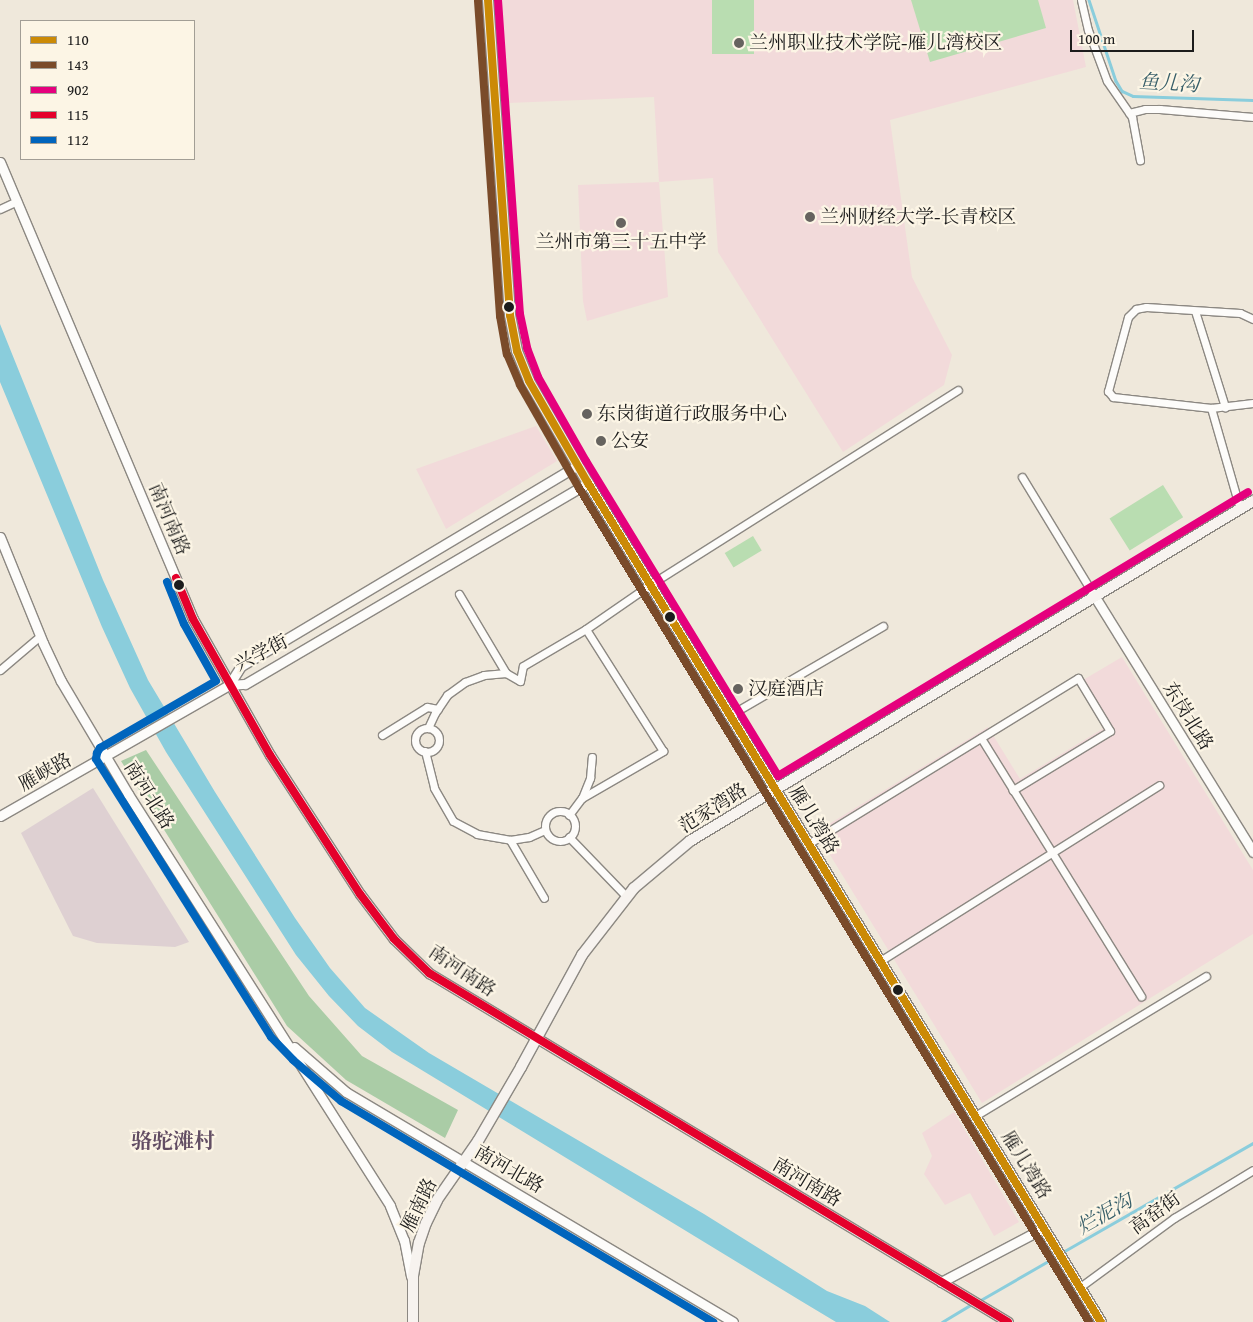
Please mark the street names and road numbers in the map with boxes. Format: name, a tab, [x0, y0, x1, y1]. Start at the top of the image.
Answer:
street label: 南河南路	[144, 480, 194, 558]
street label: 兴学街	[230, 630, 292, 676]
street label: 东岗北路	[1158, 678, 1218, 754]
street label: 雁峡路	[15, 748, 75, 796]
street label: 南河北路	[119, 757, 179, 833]
street label: 范家湾路	[675, 778, 751, 838]
street label: 雁儿湾路	[784, 782, 844, 858]
street label: 南河南路	[424, 940, 500, 1002]
street label: 雁儿湾路	[996, 1127, 1056, 1203]
street label: 南河北路	[470, 1140, 548, 1198]
street label: 南河南路	[769, 1153, 845, 1211]
street label: 雁南路	[396, 1174, 442, 1236]
street label: 高窑街	[1125, 1187, 1185, 1239]

